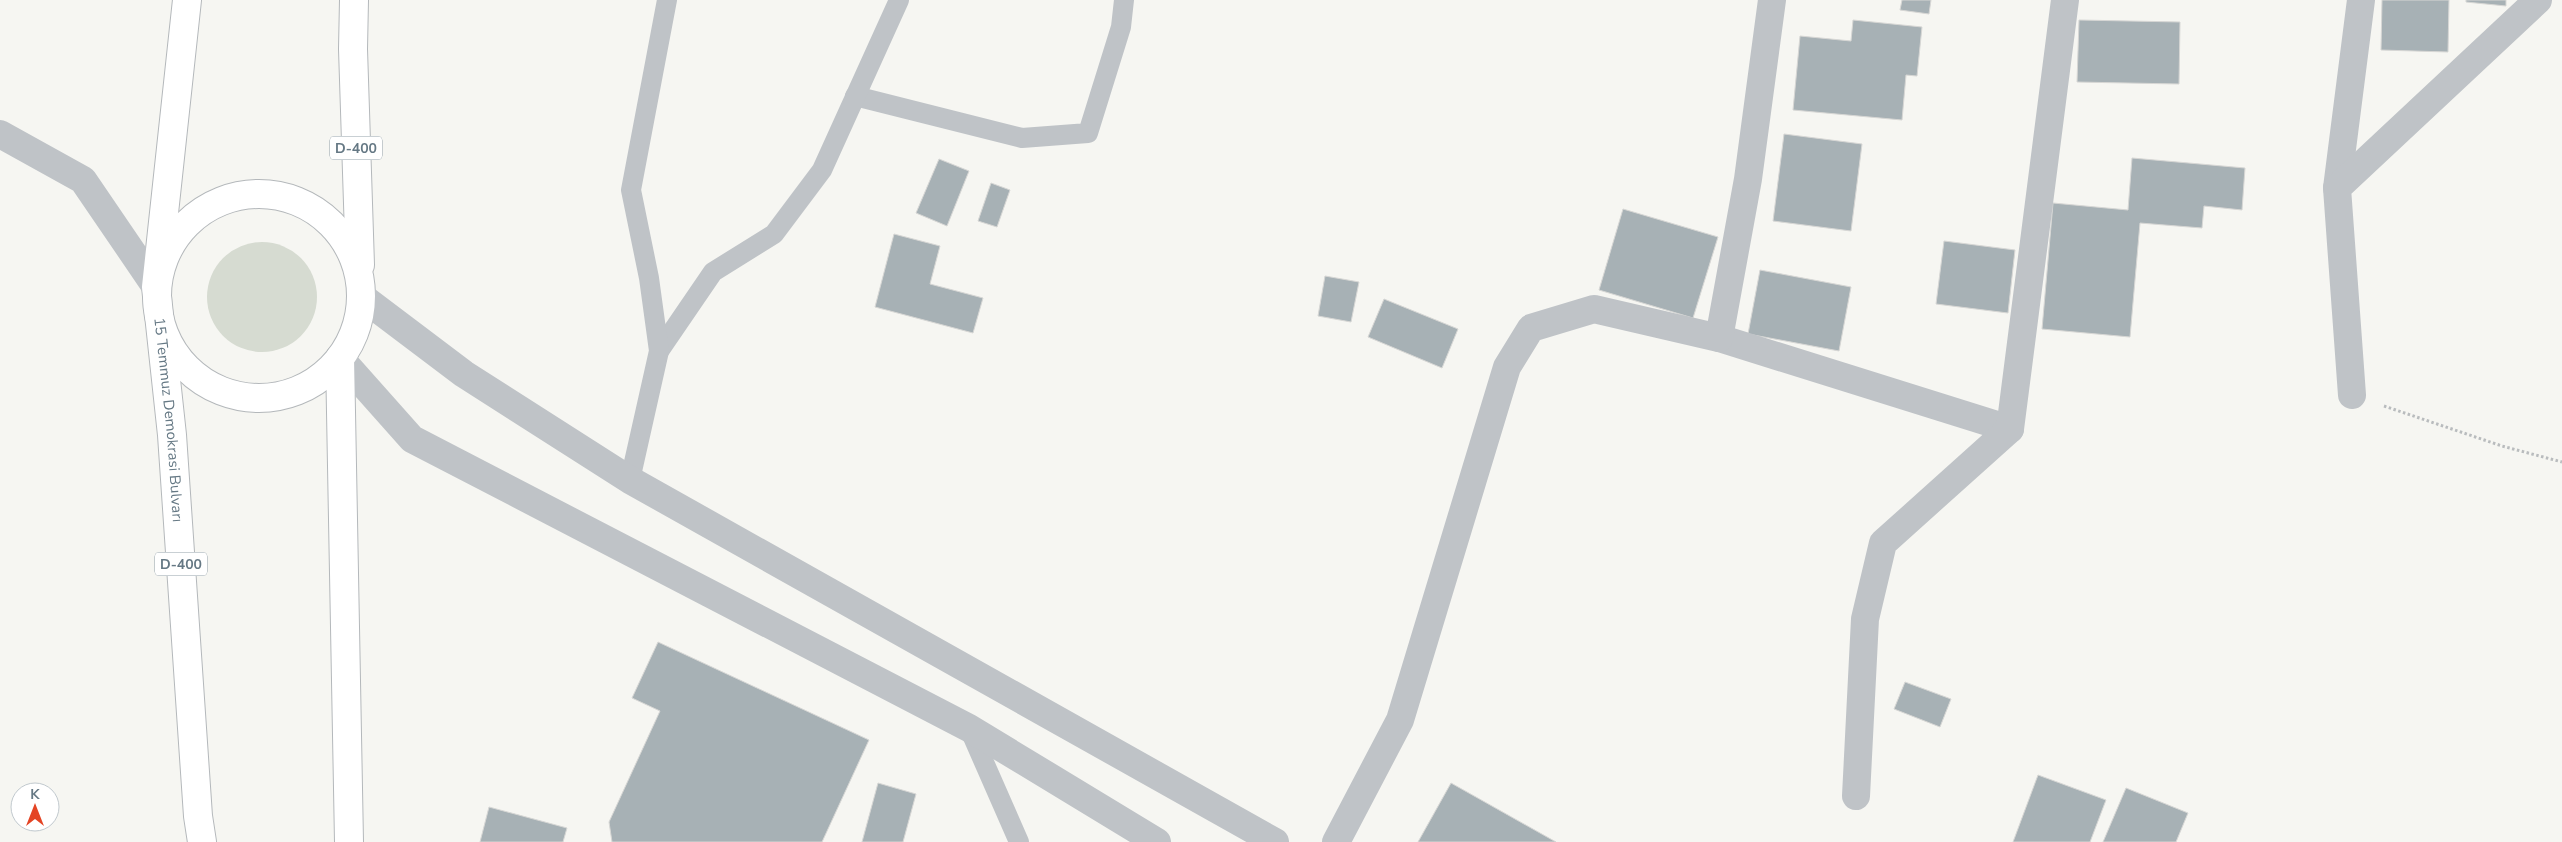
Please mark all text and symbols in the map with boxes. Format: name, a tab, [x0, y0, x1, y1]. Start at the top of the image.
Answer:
road number: D-400	[330, 136, 382, 160]
street label: 15 Temmuz Demokrasi Bulvarı	[149, 316, 188, 523]
road number: D-400	[155, 552, 207, 576]
north arrow	[10, 782, 60, 832]
text: K	[30, 785, 40, 804]

